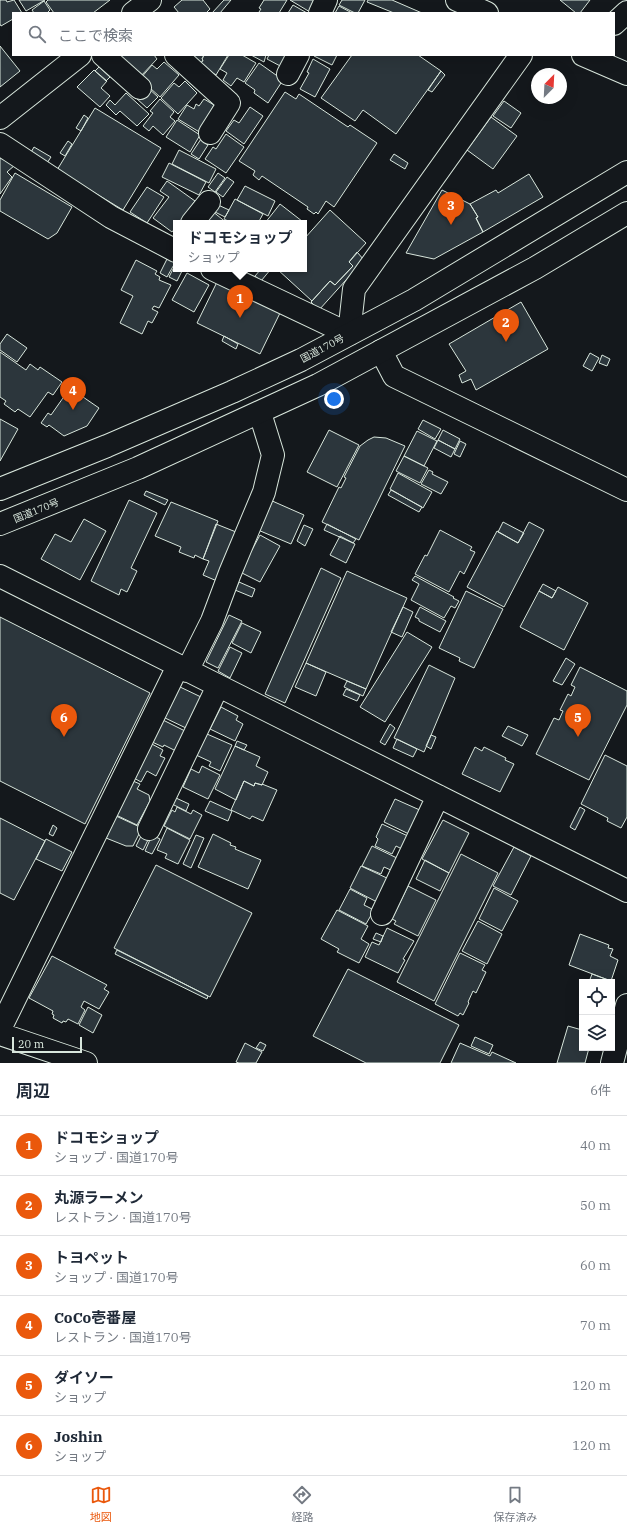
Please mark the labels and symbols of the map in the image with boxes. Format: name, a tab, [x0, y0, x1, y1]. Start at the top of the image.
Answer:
north arrow	[531, 68, 567, 104]
pin: 3	[438, 192, 464, 225]
pin: 1	[227, 285, 253, 318]
pin: 2	[493, 309, 519, 342]
street label: 国道170号	[298, 331, 346, 365]
pin: 4	[60, 377, 86, 410]
your location	[324, 389, 344, 409]
street label: 国道170号	[11, 495, 61, 525]
pin: 6	[51, 704, 77, 737]
pin: 5	[565, 704, 591, 737]
scale bar	[12, 1035, 82, 1054]

